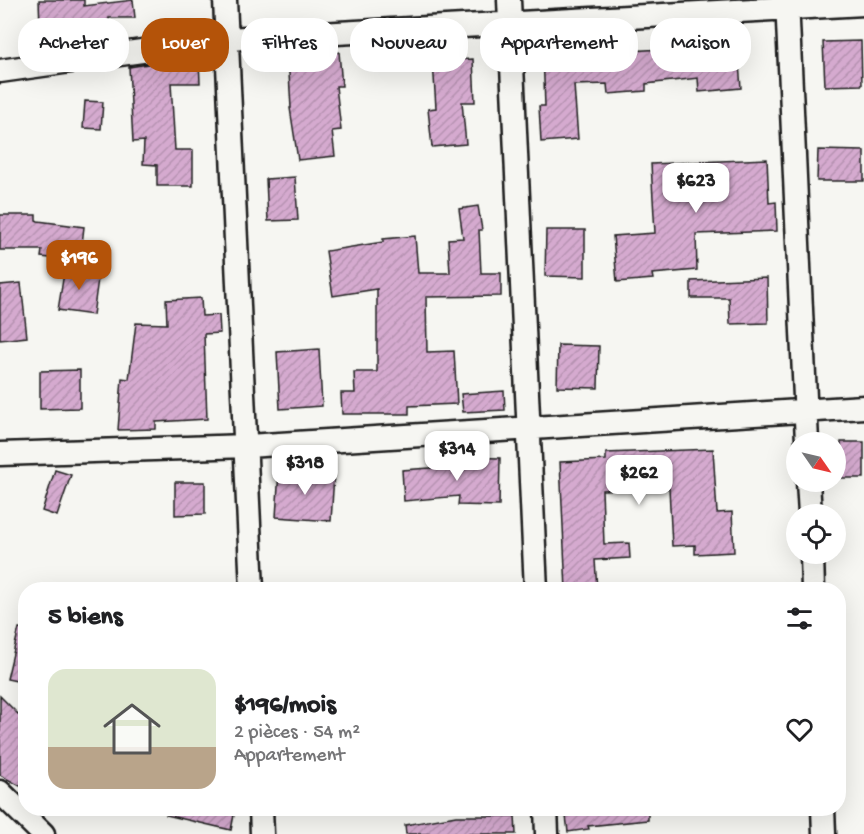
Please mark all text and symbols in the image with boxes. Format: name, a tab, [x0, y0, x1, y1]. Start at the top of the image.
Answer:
chip: Acheter	[18, 18, 129, 72]
chip: Louer	[141, 18, 229, 72]
chip: Filtres	[241, 18, 338, 72]
chip: Nouveau	[350, 18, 468, 72]
chip: Appartement	[480, 18, 638, 72]
chip: Maison	[650, 18, 751, 72]
pin: $623	[660, 163, 732, 214]
text: $623	[676, 171, 716, 194]
pin: $196	[43, 240, 115, 291]
text: $196	[60, 248, 98, 271]
pin: $314	[421, 431, 493, 482]
north arrow	[786, 432, 846, 492]
map controls	[786, 432, 846, 564]
text: $314	[439, 439, 475, 462]
pin: $318	[269, 445, 341, 496]
text: $318	[286, 453, 324, 476]
pin: $262	[603, 455, 675, 506]
text: $262	[620, 463, 658, 486]
button: locate	[786, 504, 846, 564]
icon: filters	[783, 602, 816, 635]
text: 5 biens	[48, 603, 123, 634]
text: $196/mois	[234, 691, 336, 722]
icon: home	[96, 693, 168, 765]
icon: heart	[783, 713, 816, 746]
text: 2 pièces · 54 m²	[234, 722, 360, 745]
text: Appartement	[234, 745, 344, 768]

